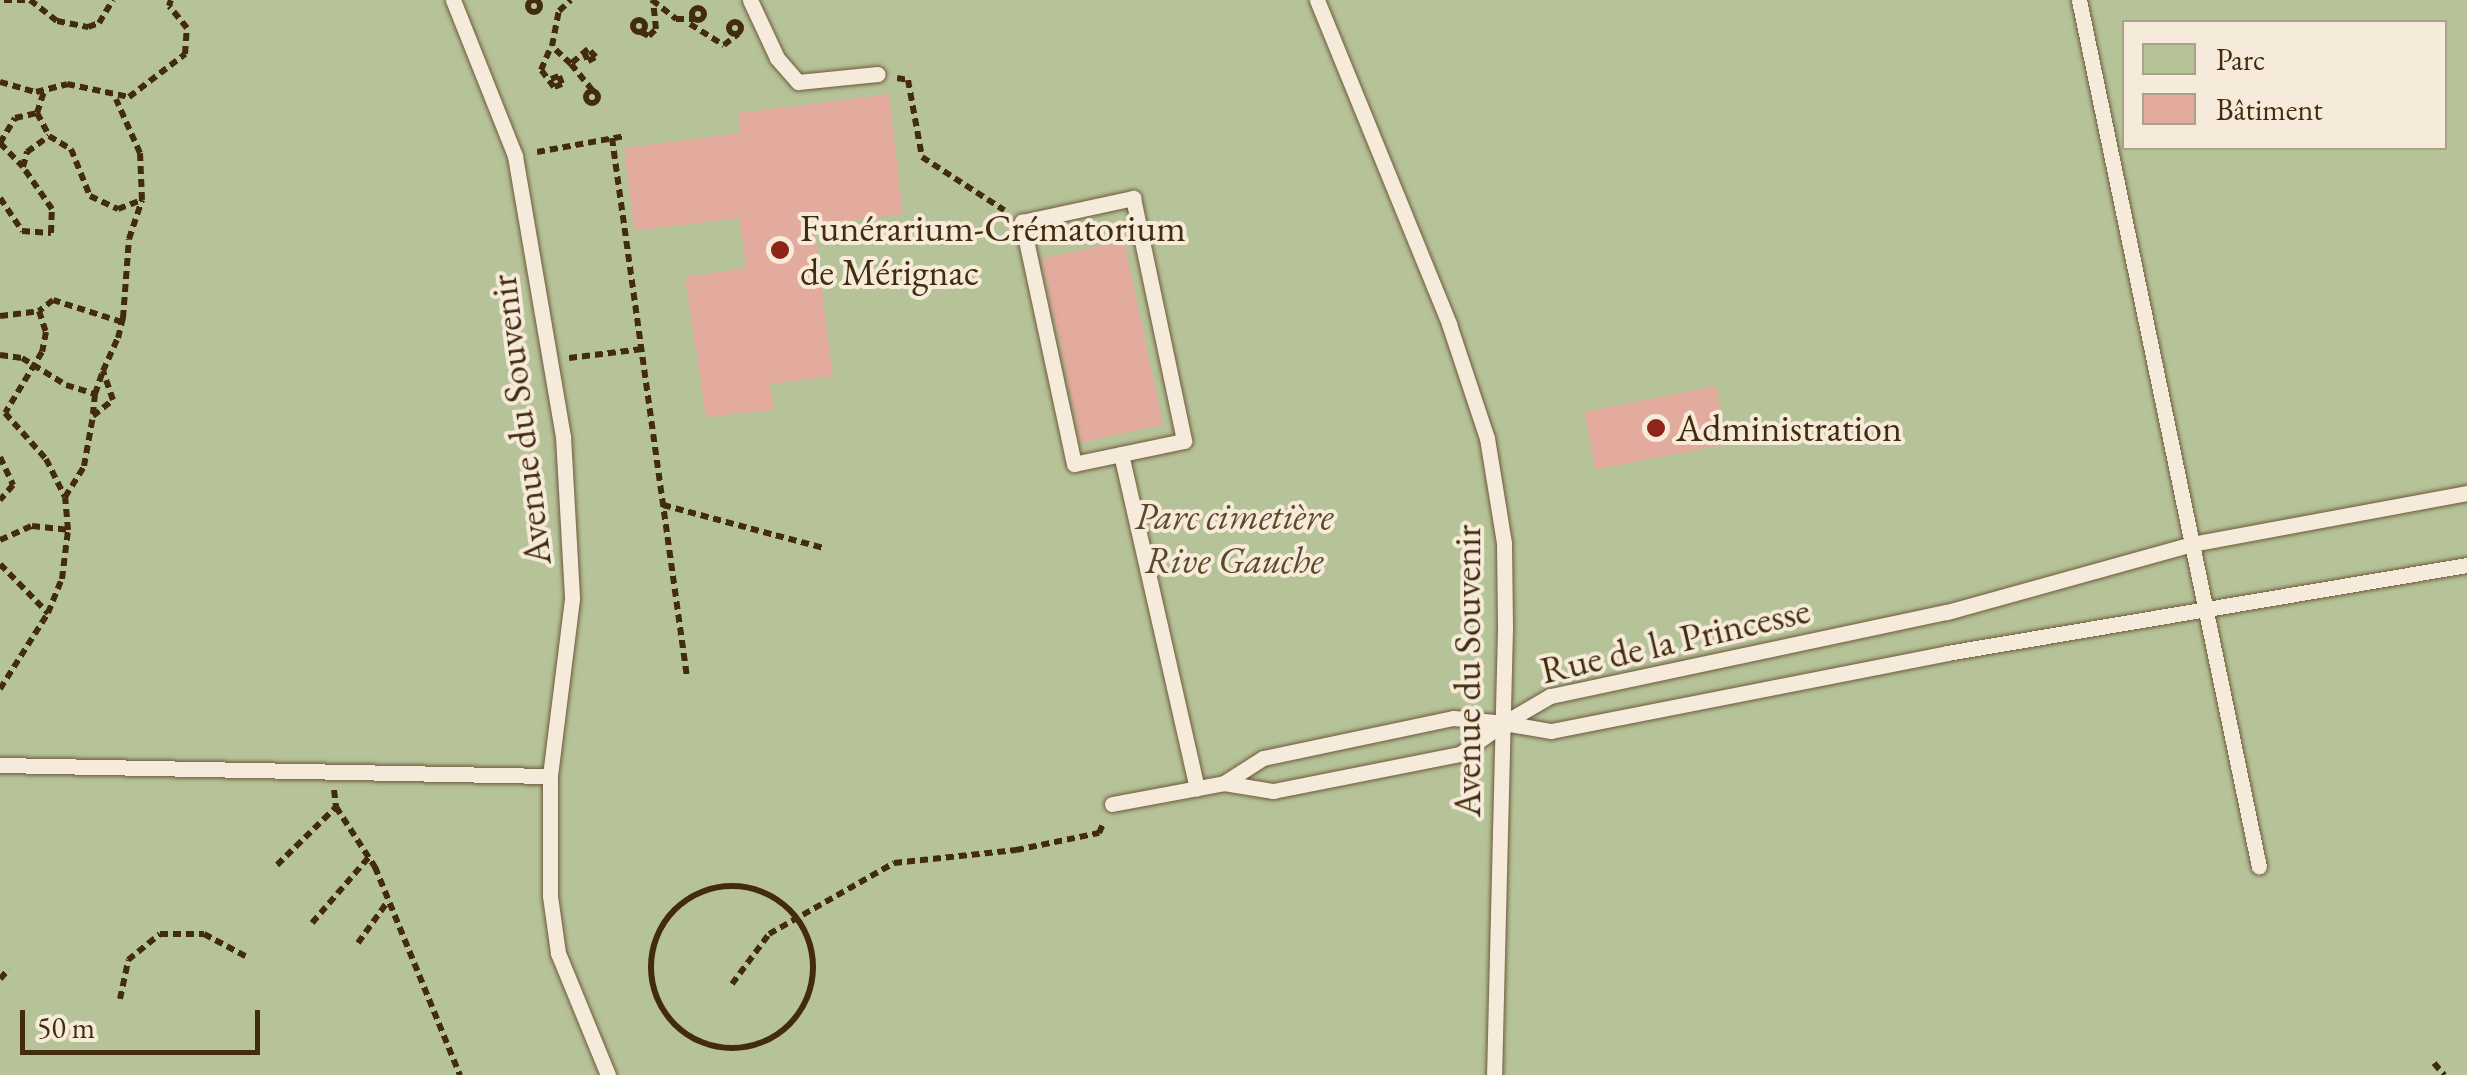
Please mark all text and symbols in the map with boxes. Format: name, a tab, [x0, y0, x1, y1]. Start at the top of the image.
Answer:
legend	[2122, 20, 2447, 150]
text: Parc	[2216, 40, 2265, 79]
text: Bâtiment	[2216, 90, 2323, 129]
place label: Funérarium-Crématorium de Mérignac	[800, 205, 1186, 294]
marker: Funérarium-Crématorium de Mérignac	[769, 239, 791, 261]
street label: Avenue du Souvenir	[480, 272, 560, 568]
place label: Administration	[1676, 405, 1902, 451]
marker: Administration	[1645, 417, 1667, 439]
park label: Parc cimetière Rive Gauche	[1135, 493, 1333, 582]
street label: Avenue du Souvenir	[1444, 525, 1490, 817]
street label: Rue de la Princesse	[1536, 587, 1814, 693]
scale bar	[25, 990, 265, 1052]
text: 50 m	[37, 1008, 95, 1047]

